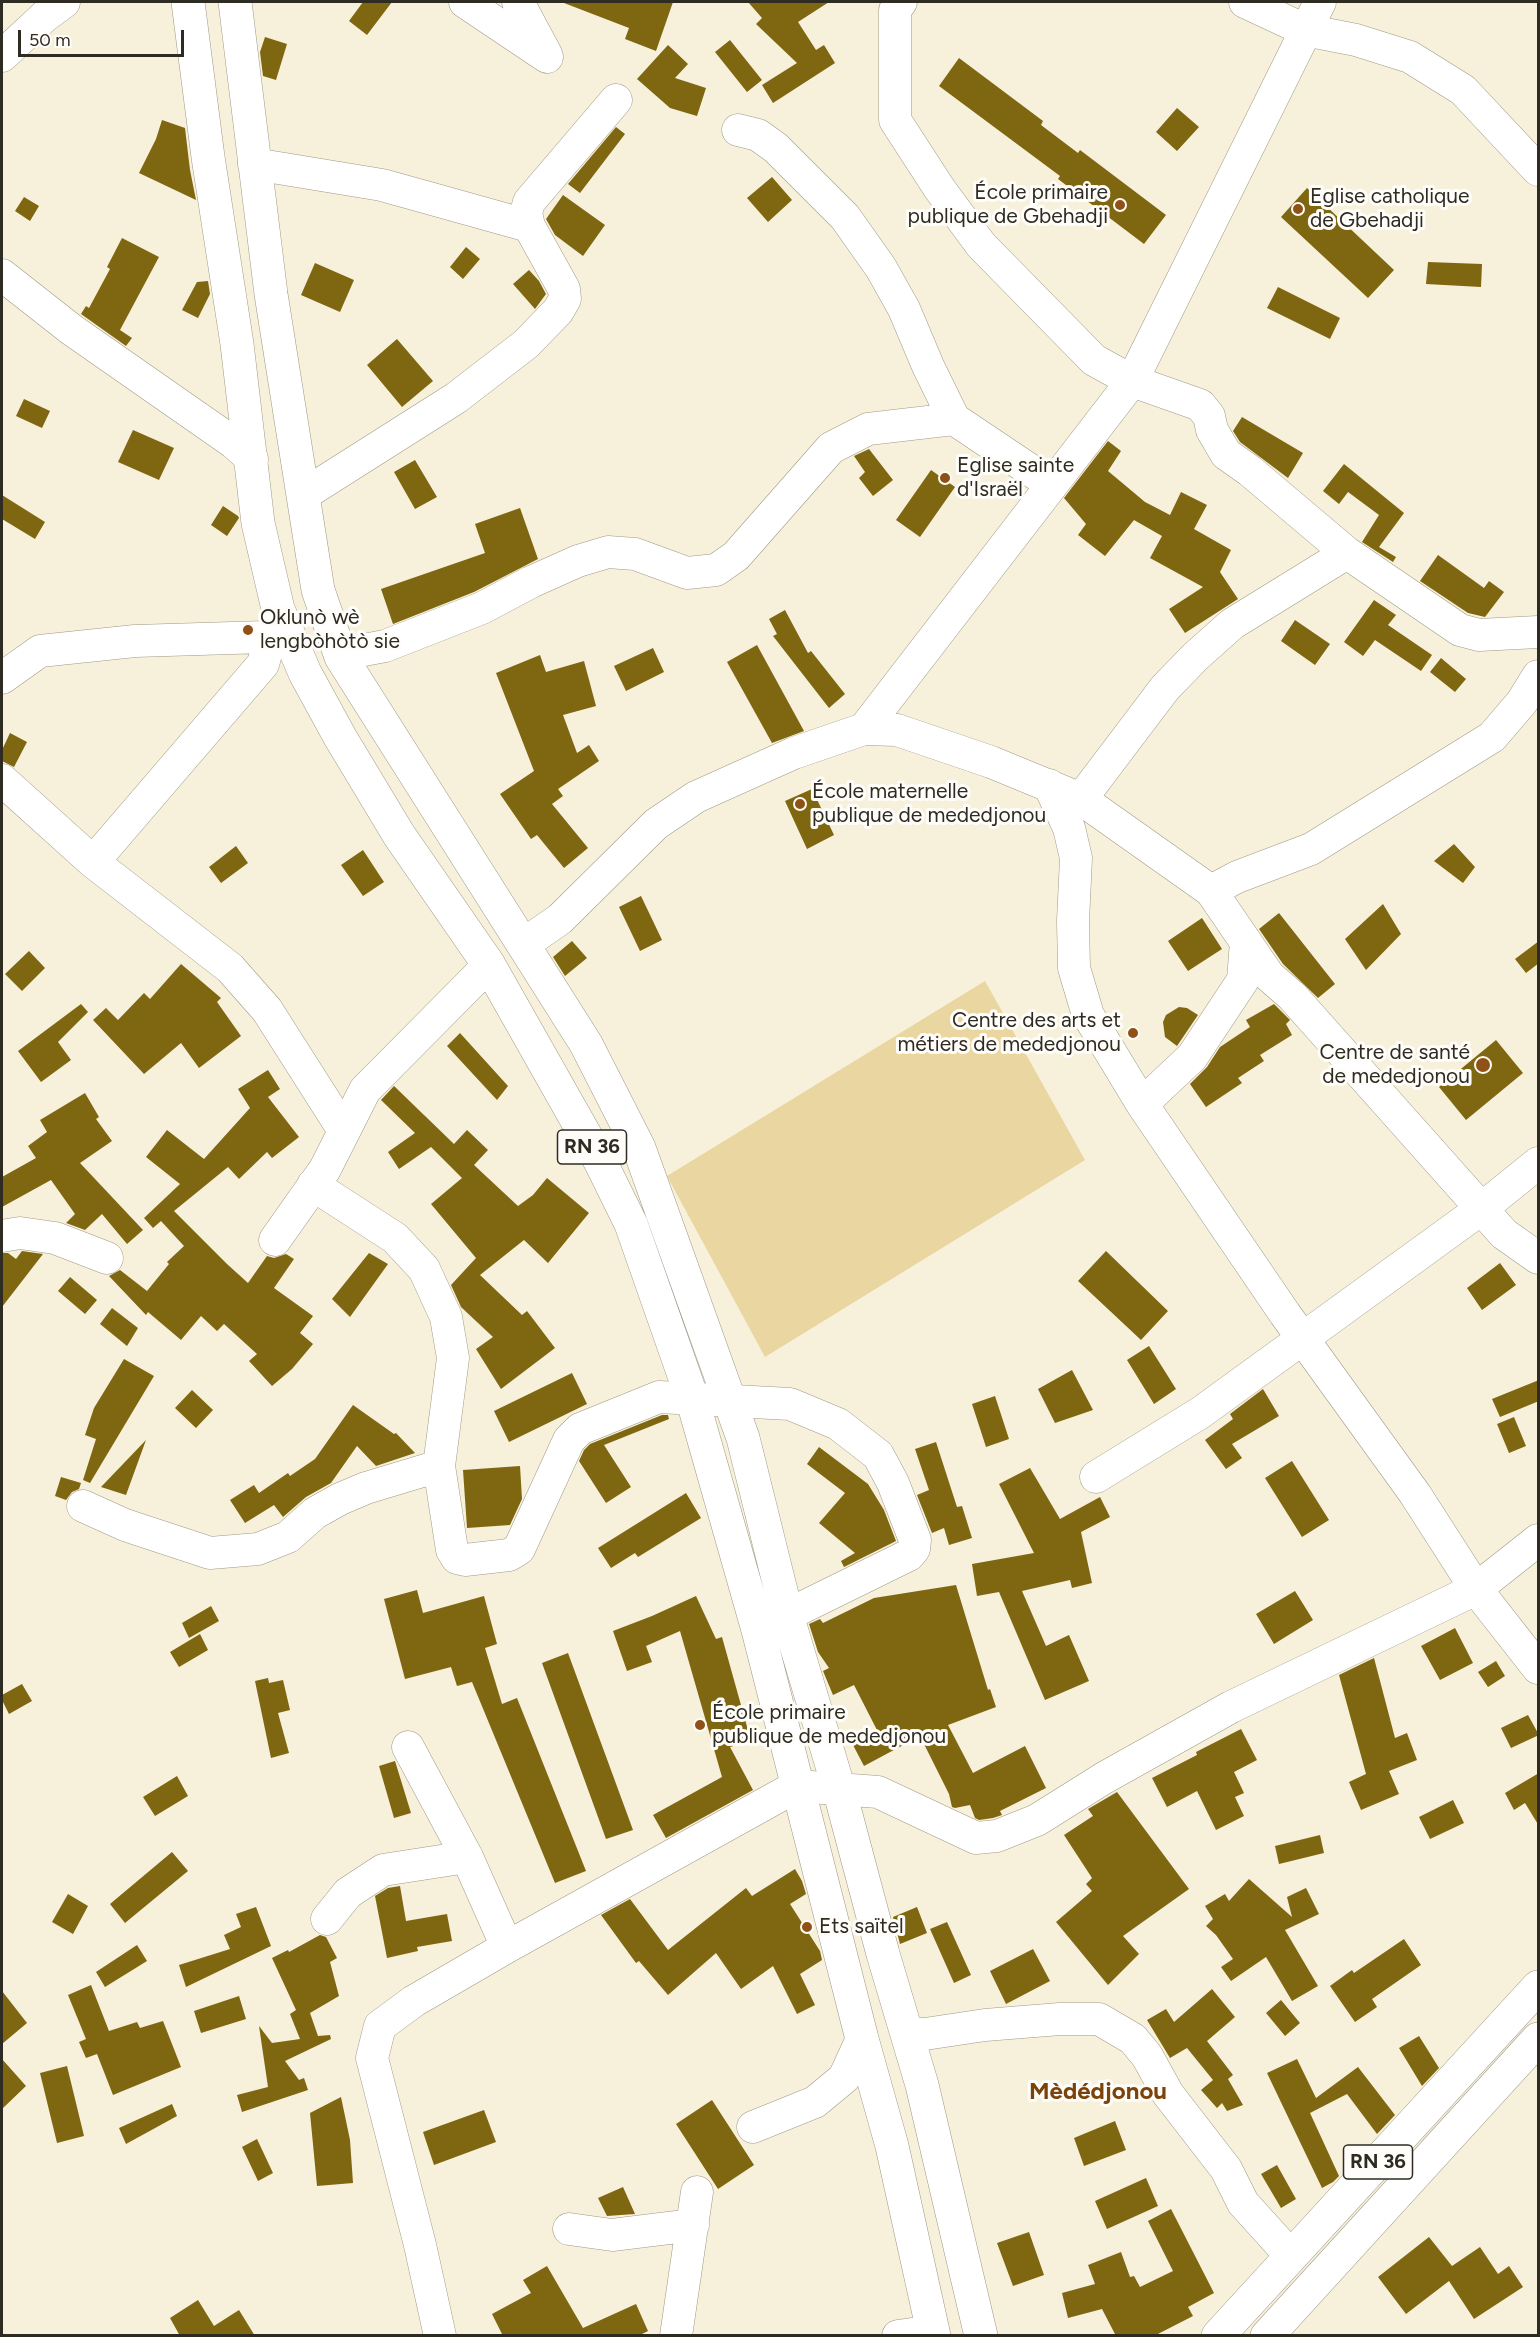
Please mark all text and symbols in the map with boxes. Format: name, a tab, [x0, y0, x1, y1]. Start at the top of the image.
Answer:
scale bar	[21, 18, 188, 56]
text: 50 m	[29, 29, 71, 51]
place label: École primaire publique de Gbehadji	[908, 180, 1108, 230]
place label: Eglise catholique de Gbehadji	[1310, 184, 1469, 234]
marker: École primaire publique de Gbehadji	[1113, 198, 1127, 212]
marker: Eglise catholique de Gbehadji	[1291, 202, 1305, 216]
place label: Eglise sainte d'Israël	[957, 453, 1074, 503]
marker: Eglise sainte d'Israël	[938, 471, 952, 485]
place label: Oklunò wè lengbòhòtò sie	[260, 605, 400, 655]
marker: Oklunò wè lengbòhòtò sie	[241, 623, 255, 637]
place label: École maternelle publique de mededjonou	[812, 779, 1046, 829]
marker: École maternelle publique de mededjonou	[793, 797, 807, 811]
place label: Centre des arts et métiers de mededjonou	[897, 1008, 1121, 1058]
marker: Centre des arts et métiers de mededjonou	[1126, 1026, 1140, 1040]
place label: Centre de santé de mededjonou	[1319, 1040, 1470, 1090]
marker: Centre de santé de mededjonou	[1474, 1056, 1492, 1074]
road number: RN 36	[558, 1130, 626, 1164]
place label: École primaire publique de mededjonou	[712, 1700, 946, 1750]
marker: École primaire publique de mededjonou	[693, 1718, 707, 1732]
place label: Ets saïtel	[819, 1914, 904, 1940]
marker: Ets saïtel	[800, 1920, 814, 1934]
district label: Mèdédjonou	[1029, 2078, 1167, 2106]
road number: RN 36	[1344, 2145, 1412, 2179]

